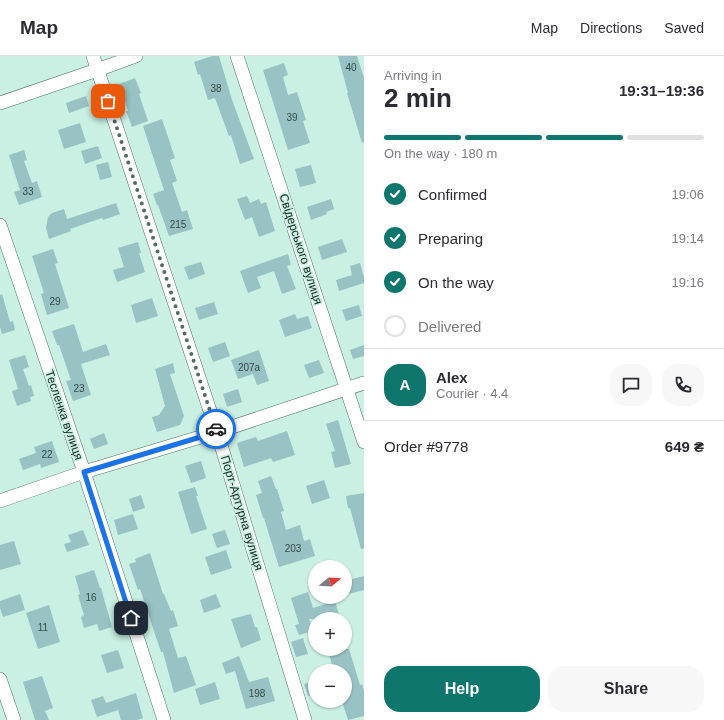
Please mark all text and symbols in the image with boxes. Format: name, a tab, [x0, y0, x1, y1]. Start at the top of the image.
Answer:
text: Map	[20, 17, 58, 38]
text: Map	[531, 20, 558, 36]
text: Directions	[580, 20, 642, 36]
text: Saved	[664, 20, 704, 36]
house number: 40	[345, 62, 357, 73]
text: Arriving in	[384, 68, 442, 83]
text: 19:31–19:36	[619, 82, 704, 99]
house number: 38	[210, 83, 222, 94]
text: 2 min	[384, 83, 452, 113]
pin	[91, 84, 125, 118]
icon: bag	[97, 90, 119, 112]
house number: 39	[286, 112, 298, 123]
text: On the way · 180 m	[384, 146, 497, 161]
icon: check	[384, 183, 406, 205]
house number: 33	[22, 186, 34, 197]
text: Confirmed	[418, 186, 487, 203]
text: 19:06	[671, 187, 704, 202]
street label: Свідерського вулиця	[277, 192, 325, 306]
house number: 215	[170, 219, 187, 230]
icon: check	[384, 227, 406, 249]
text: Preparing	[418, 230, 483, 247]
text: 19:14	[671, 231, 704, 246]
icon: check	[384, 271, 406, 293]
text: On the way	[418, 274, 494, 291]
text: 19:16	[671, 275, 704, 290]
house number: 29	[49, 296, 61, 307]
text: Delivered	[418, 318, 481, 335]
house number: 207а	[238, 362, 261, 373]
button: chat	[610, 364, 652, 406]
button: phone	[662, 364, 704, 406]
street label: Тесленка вулиця	[42, 368, 86, 462]
text: Alex	[436, 369, 468, 386]
text: A	[400, 376, 410, 393]
house number: 23	[73, 383, 85, 394]
text: Courier · 4.4	[436, 386, 508, 401]
courier	[196, 409, 236, 449]
icon: car	[205, 418, 227, 440]
text: Order #9778	[384, 438, 468, 455]
text: 649 ₴	[665, 438, 704, 455]
house number: 22	[41, 449, 53, 460]
street label: Порт-Артурна вулиця	[218, 454, 266, 572]
house number: 203	[285, 543, 302, 554]
north arrow	[308, 560, 352, 604]
map controls	[308, 560, 352, 708]
house number: 16	[85, 592, 97, 603]
pin	[114, 601, 148, 635]
icon: home	[120, 607, 142, 629]
button: +	[308, 612, 352, 656]
house number: 11	[38, 622, 49, 633]
button: −	[308, 664, 352, 708]
button: Help	[384, 666, 540, 712]
button: Share	[548, 666, 704, 712]
house number: 198	[249, 688, 266, 699]

